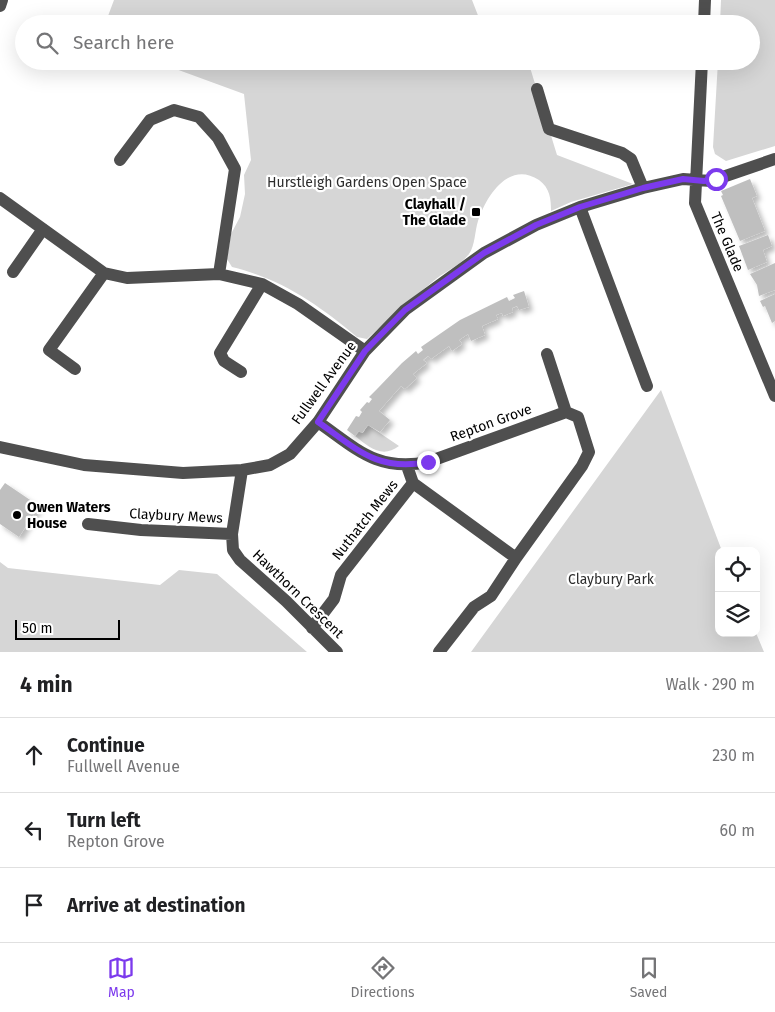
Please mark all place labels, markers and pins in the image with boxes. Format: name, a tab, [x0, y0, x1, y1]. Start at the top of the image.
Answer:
place label: Clayhall / The Glade	[402, 196, 466, 229]
marker: Clayhall / The Glade	[470, 206, 482, 218]
place label: Owen Waters House	[27, 499, 111, 532]
marker: Owen Waters House	[11, 509, 23, 521]

